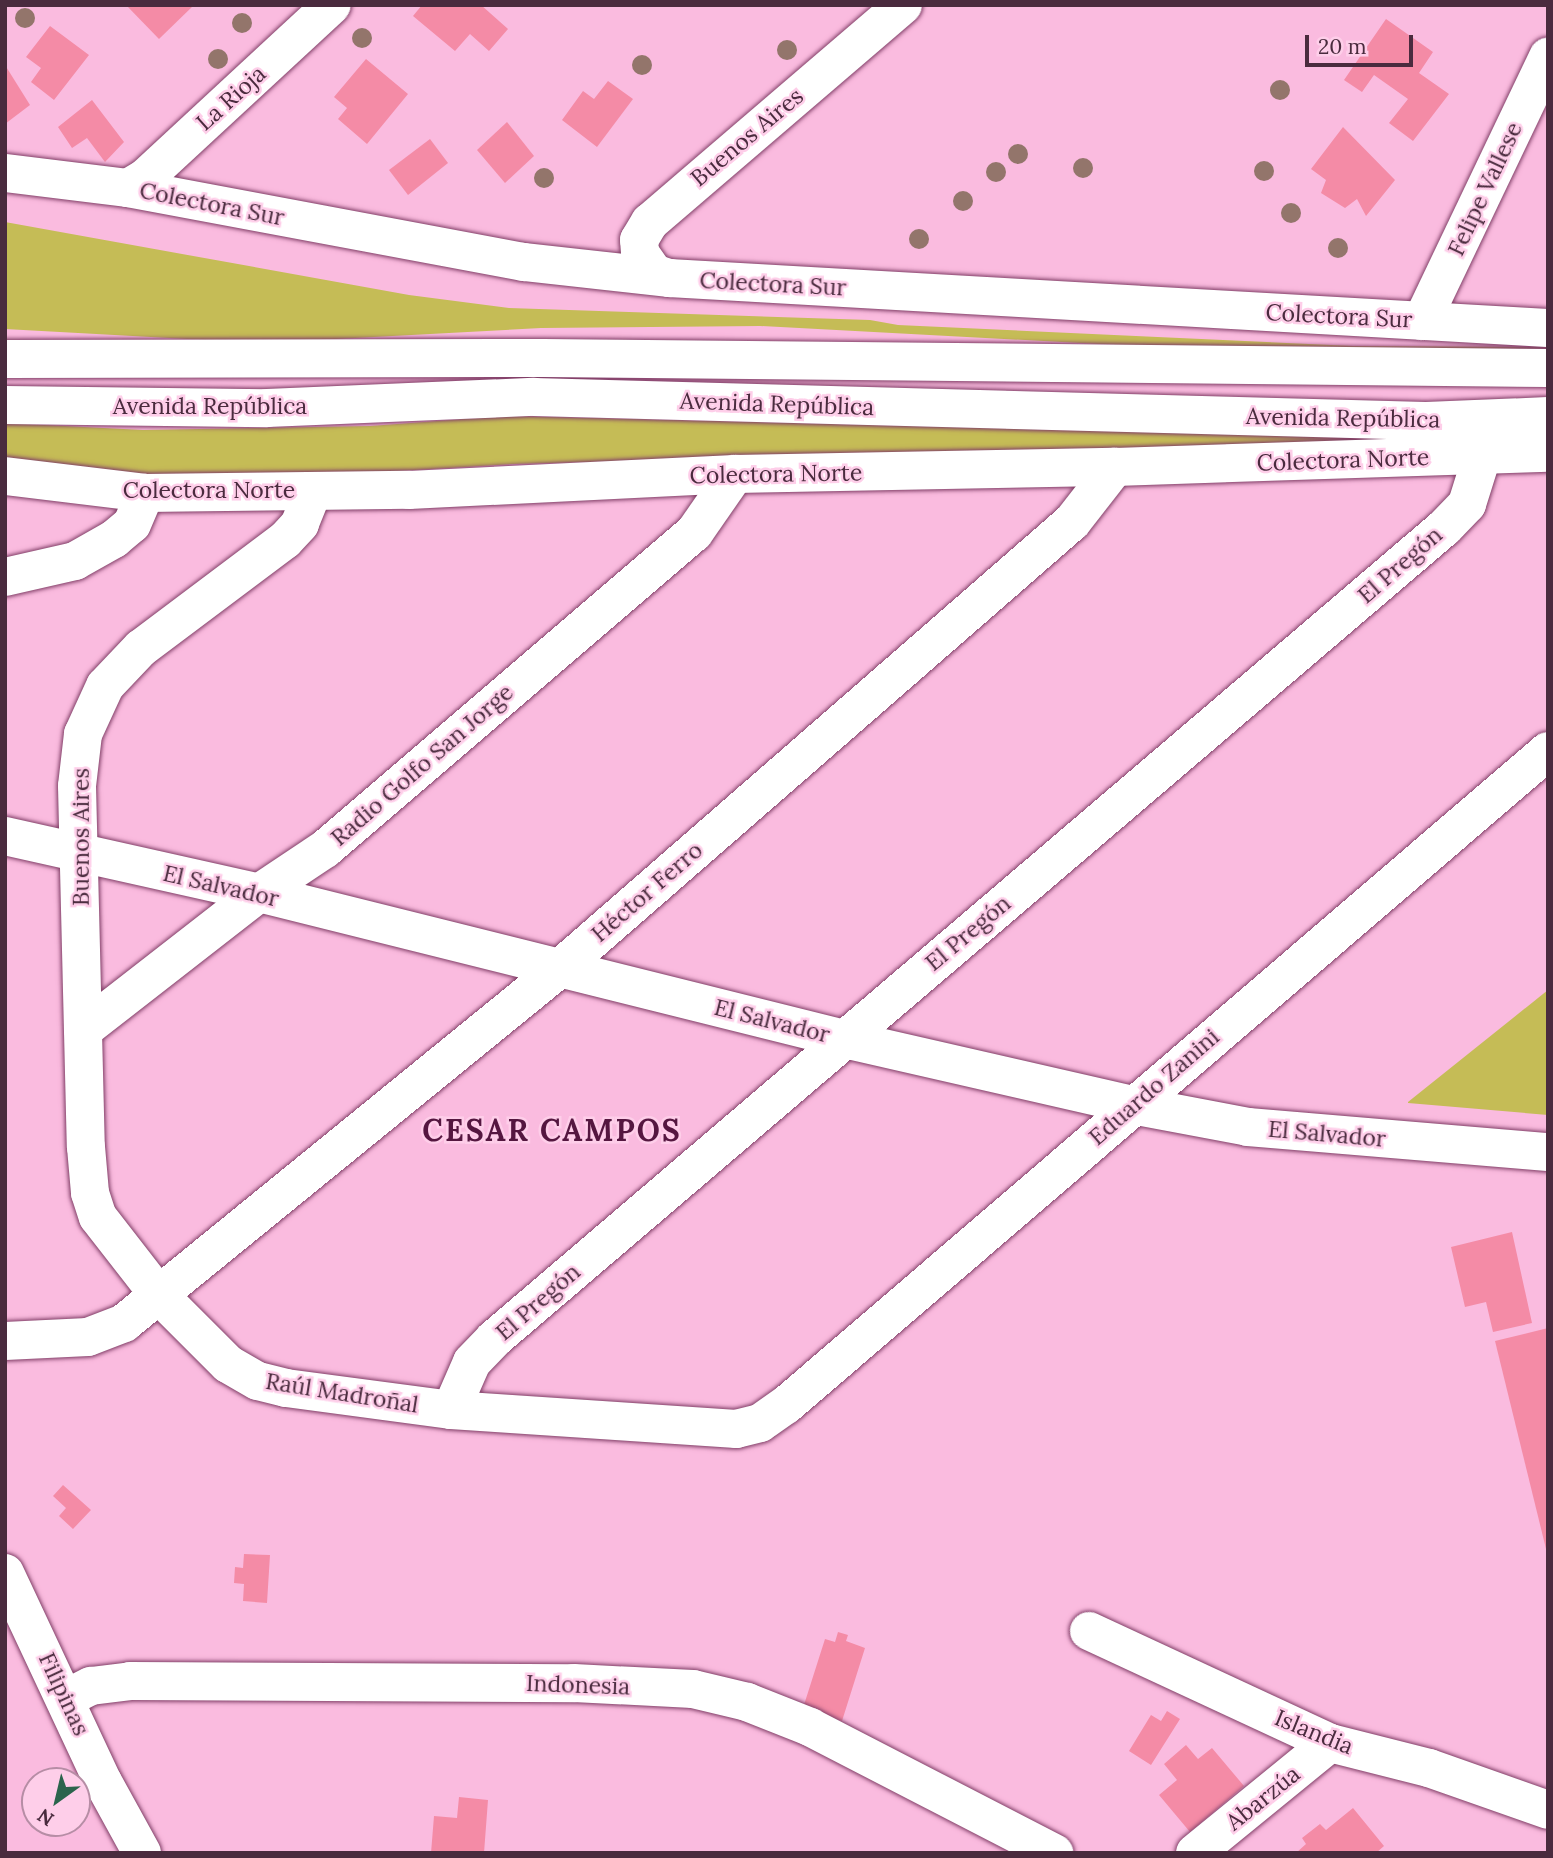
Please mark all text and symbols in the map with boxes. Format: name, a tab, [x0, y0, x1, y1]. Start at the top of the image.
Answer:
scale bar	[1308, 21, 1416, 65]
text: 20 m	[1318, 33, 1367, 60]
street label: La Rioja	[191, 60, 271, 136]
street label: Buenos Aires	[685, 82, 809, 192]
street label: Felipe Vallese	[1442, 118, 1528, 260]
street label: Colectora Sur	[137, 176, 287, 232]
street label: Colectora Sur	[699, 266, 847, 302]
street label: Colectora Sur	[1265, 298, 1413, 334]
street label: Avenida República	[679, 387, 875, 421]
street label: Avenida República	[113, 392, 307, 420]
street label: Avenida República	[1246, 403, 1440, 433]
street label: Colectora Norte	[1256, 443, 1430, 477]
street label: Colectora Norte	[689, 459, 863, 489]
street label: Colectora Norte	[123, 476, 295, 504]
street label: El Pregón	[1352, 521, 1448, 609]
street label: Radio Golfo San Jorge	[325, 678, 519, 852]
street label: Buenos Aires	[67, 768, 95, 906]
street label: Héctor Ferro	[586, 836, 708, 948]
street label: El Salvador	[160, 859, 282, 913]
street label: El Pregón	[920, 889, 1016, 977]
street label: El Salvador	[711, 993, 833, 1049]
street label: Eduardo Zanini	[1083, 1023, 1225, 1151]
district label: CESAR CAMPOS	[424, 1112, 680, 1148]
street label: El Salvador	[1267, 1115, 1387, 1153]
street label: El Pregón	[490, 1258, 586, 1346]
street label: Raúl Madroñal	[264, 1367, 420, 1419]
street label: Filipinas	[33, 1648, 95, 1740]
street label: Indonesia	[526, 1669, 630, 1701]
street label: Islandia	[1271, 1704, 1357, 1760]
street label: Abarzúa	[1221, 1760, 1305, 1836]
north arrow	[21, 1767, 91, 1837]
text: N	[33, 1804, 58, 1832]

